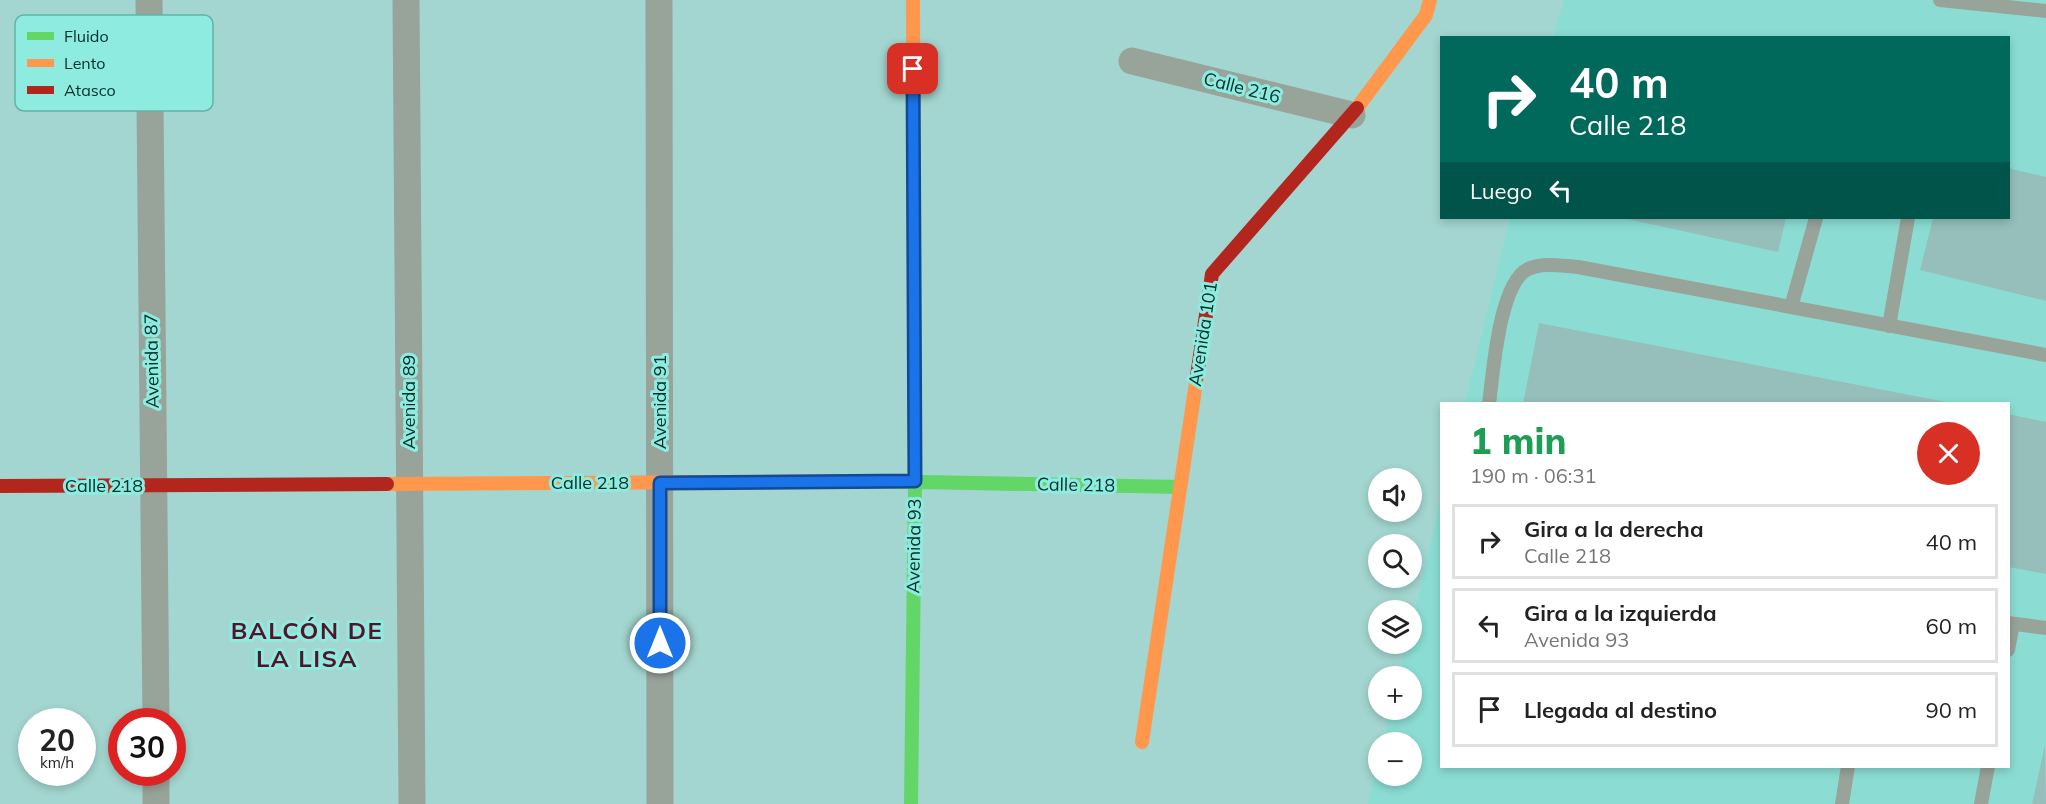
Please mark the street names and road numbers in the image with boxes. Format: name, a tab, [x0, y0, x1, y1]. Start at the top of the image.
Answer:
street label: Calle 216	[1201, 67, 1283, 108]
street label: Avenida 101	[1183, 280, 1222, 388]
street label: Avenida 87	[139, 313, 164, 409]
street label: Avenida 89	[397, 355, 420, 449]
street label: Avenida 91	[648, 355, 671, 449]
street label: Calle 218	[551, 471, 629, 494]
street label: Calle 218	[1037, 472, 1115, 497]
street label: Calle 218	[65, 474, 143, 497]
street label: Avenida 93	[901, 498, 926, 594]

